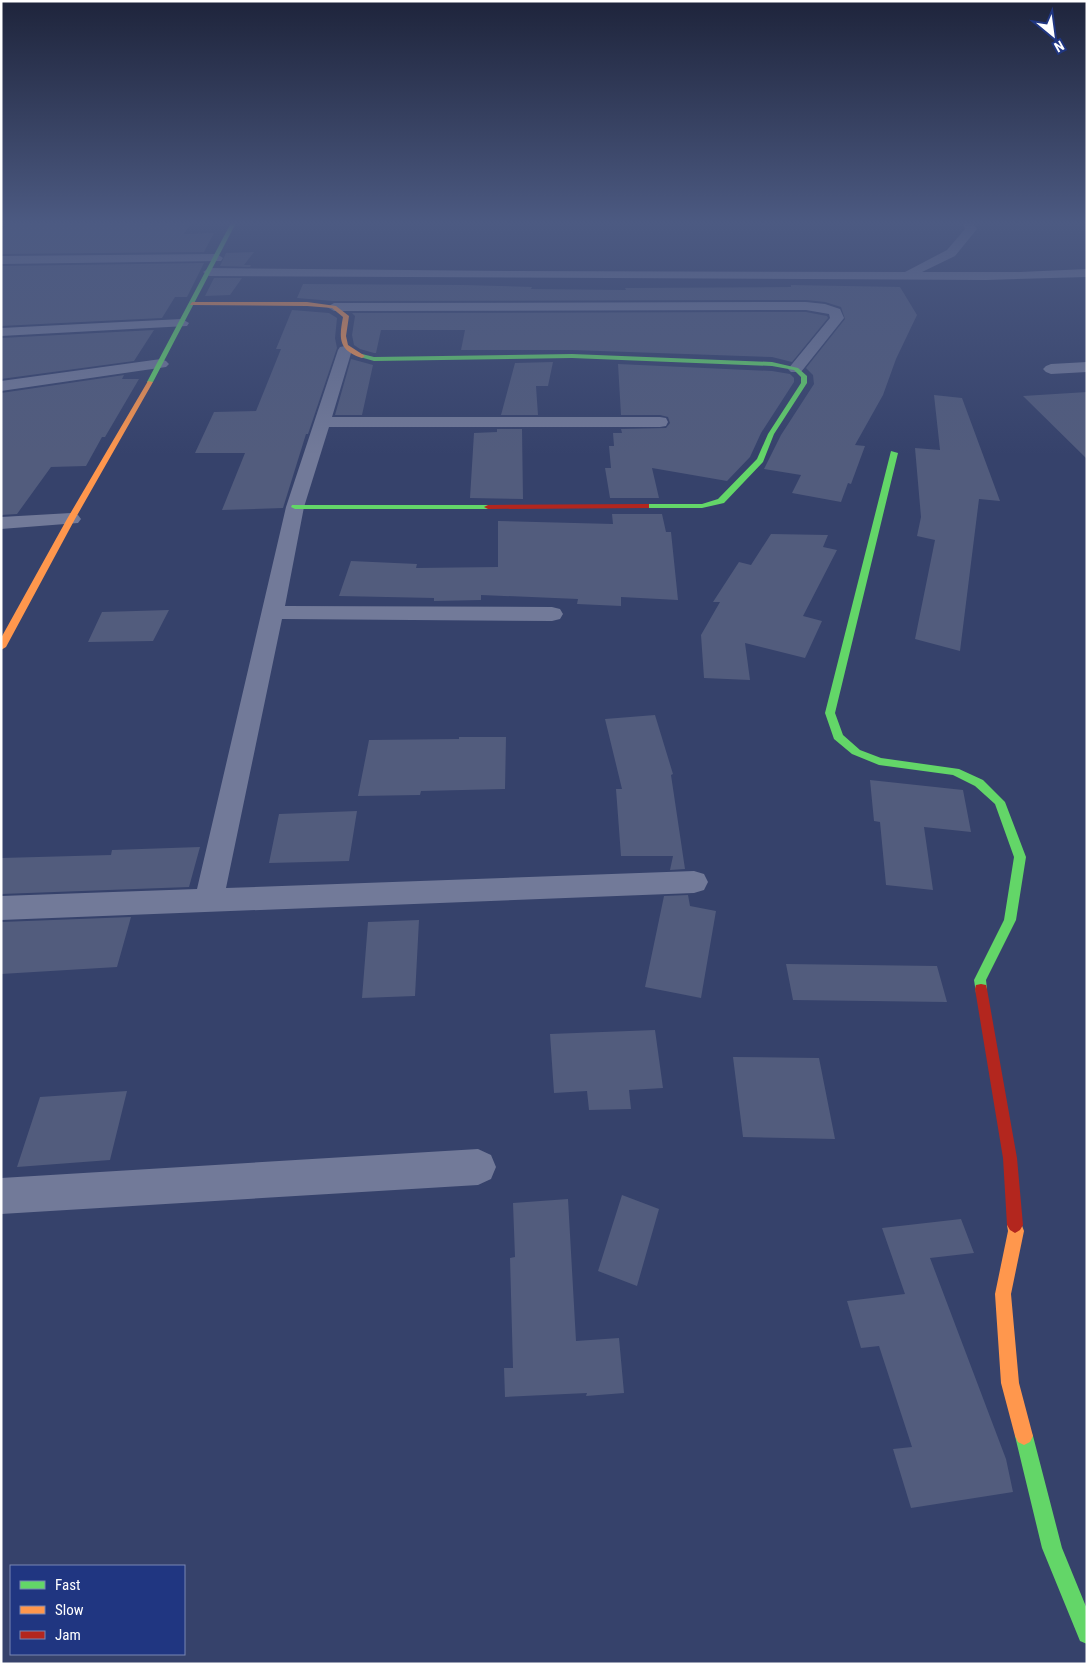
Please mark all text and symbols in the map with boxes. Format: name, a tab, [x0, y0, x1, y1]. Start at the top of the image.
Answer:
north arrow	[1028, 10, 1078, 60]
text: N	[1052, 37, 1067, 55]
legend	[10, 1565, 185, 1655]
text: Fast	[55, 1576, 80, 1594]
text: Slow	[55, 1601, 84, 1619]
text: Jam	[55, 1626, 81, 1644]

